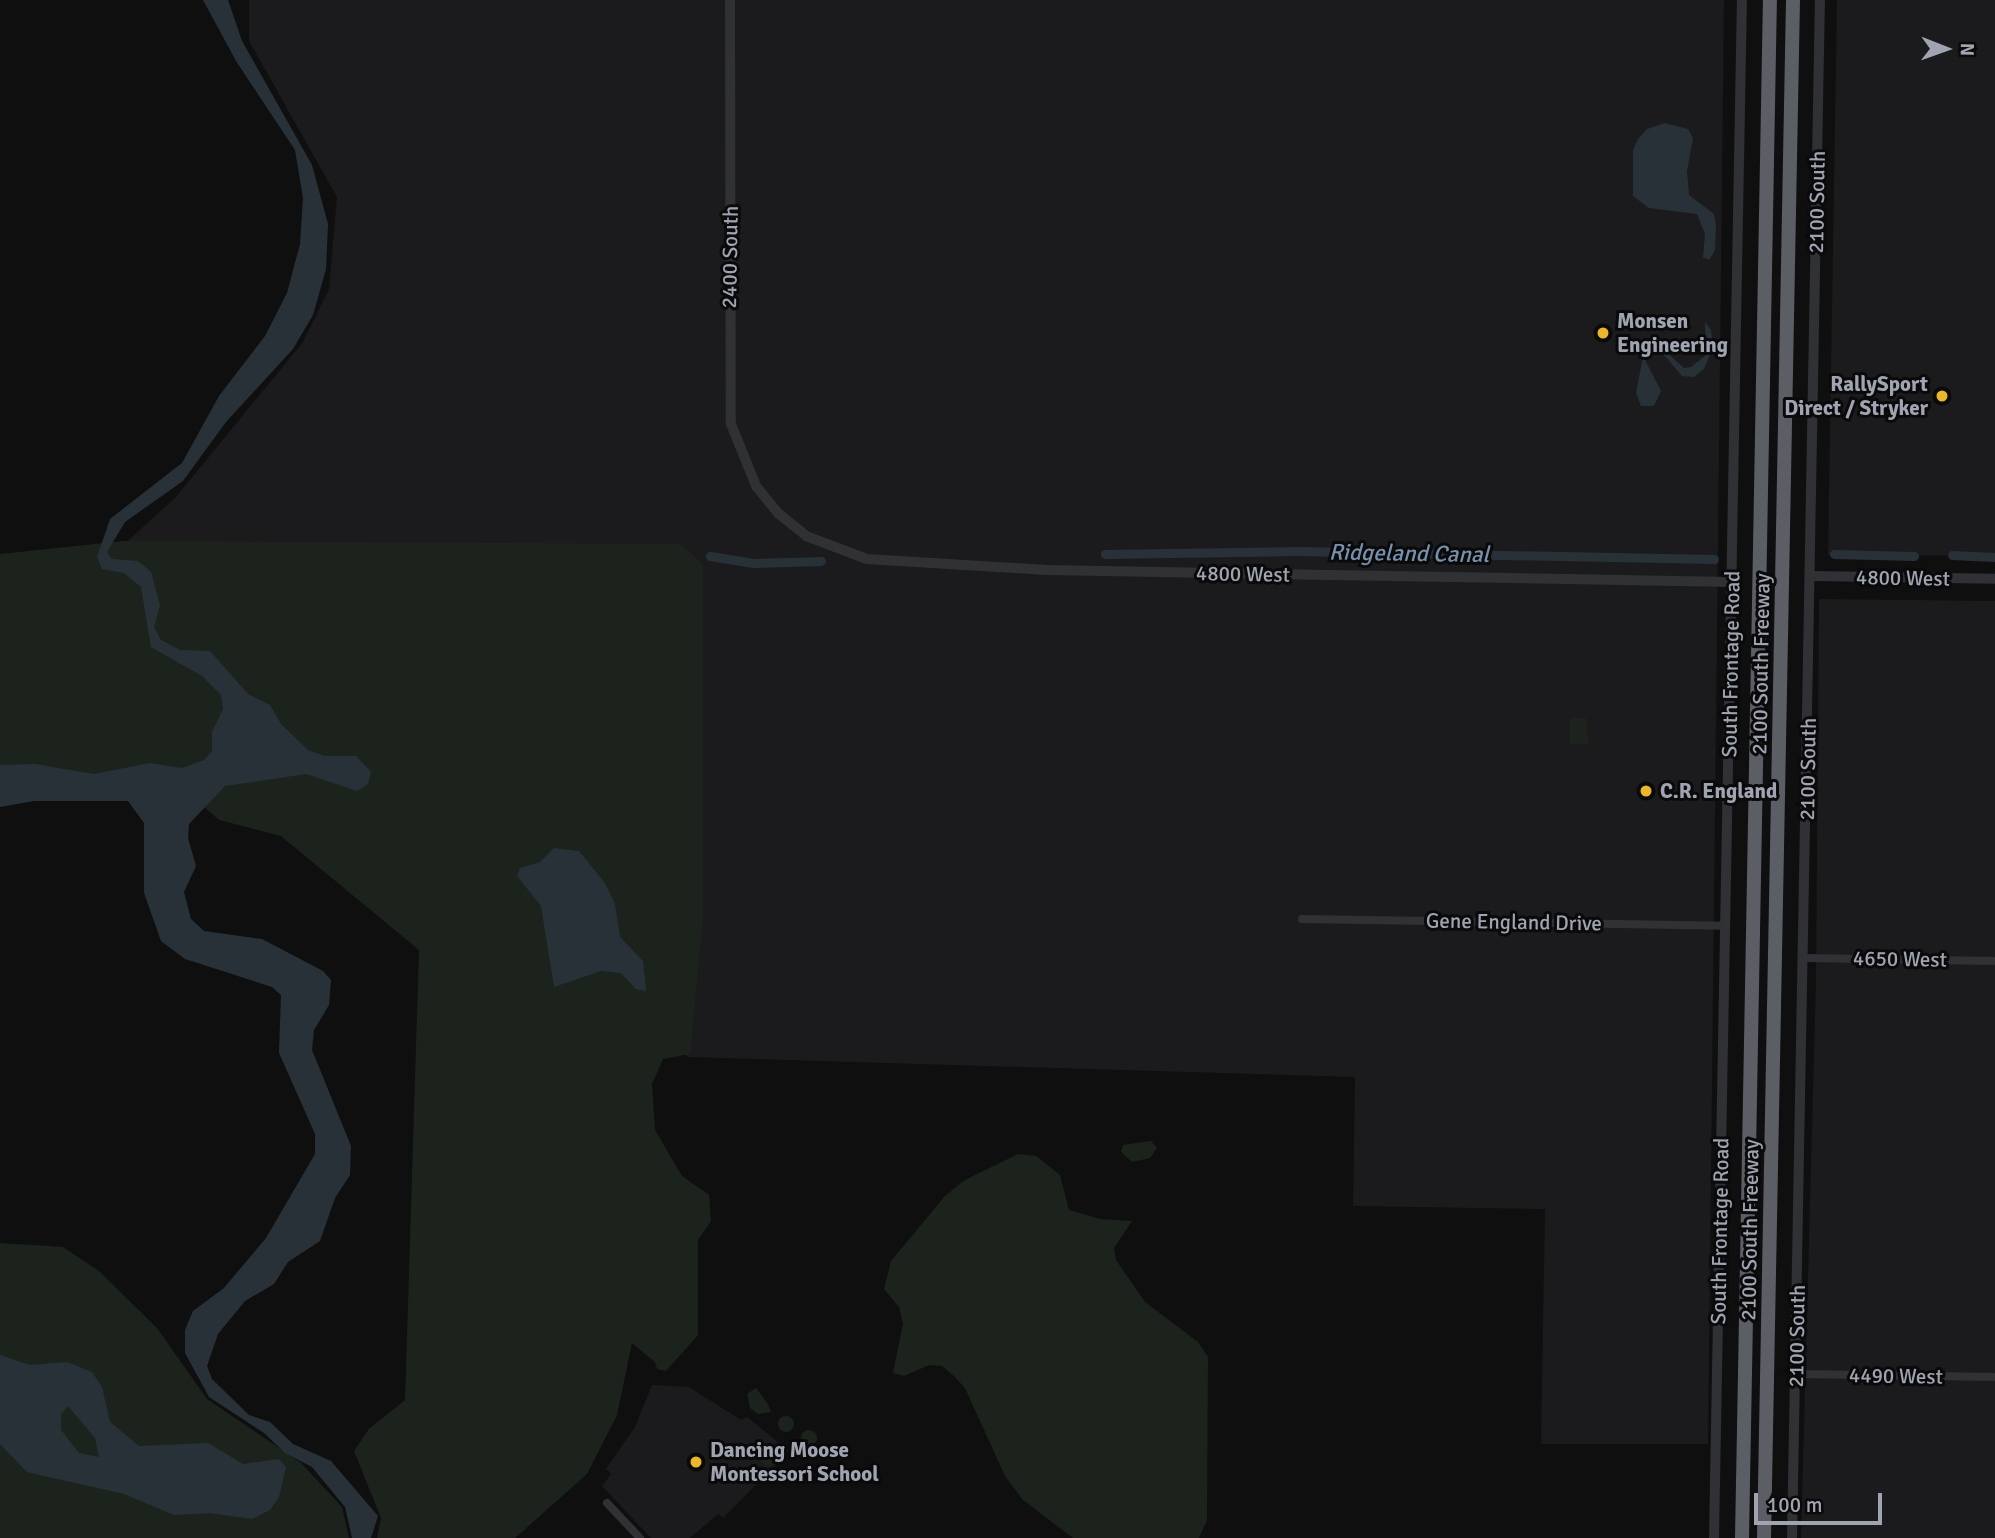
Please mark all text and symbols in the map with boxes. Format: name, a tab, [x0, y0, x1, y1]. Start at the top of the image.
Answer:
north arrow	[1911, 14, 1981, 84]
text: N	[1955, 43, 1979, 56]
street label: 2100 South	[1804, 150, 1830, 254]
street label: 2400 South	[717, 205, 743, 309]
place label: Monsen Engineering	[1617, 308, 1728, 358]
marker: Monsen Engineering	[1595, 325, 1611, 341]
place label: RallySport Direct / Stryker	[1784, 371, 1928, 421]
marker: RallySport Direct / Stryker	[1934, 388, 1950, 404]
water label: Ridgeland Canal	[1329, 539, 1489, 569]
street label: 4800 West	[1196, 561, 1290, 587]
street label: 4800 West	[1856, 565, 1950, 591]
street label: South Frontage Road	[1717, 570, 1745, 758]
street label: 2100 South Freeway	[1747, 573, 1775, 755]
street label: 2100 South	[1795, 717, 1821, 821]
place label: C.R. England	[1660, 778, 1777, 804]
marker: C.R. England	[1638, 783, 1654, 799]
street label: Gene England Drive	[1426, 908, 1602, 936]
street label: 4650 West	[1853, 946, 1947, 972]
street label: South Frontage Road	[1706, 1137, 1734, 1325]
street label: 2100 South Freeway	[1736, 1139, 1764, 1321]
street label: 2100 South	[1784, 1284, 1810, 1388]
street label: 4490 West	[1849, 1363, 1943, 1389]
place label: Dancing Moose Montessori School	[710, 1437, 879, 1487]
marker: Dancing Moose Montessori School	[688, 1454, 704, 1470]
scale bar	[1757, 1478, 1885, 1522]
text: 100 m	[1767, 1492, 1822, 1518]

